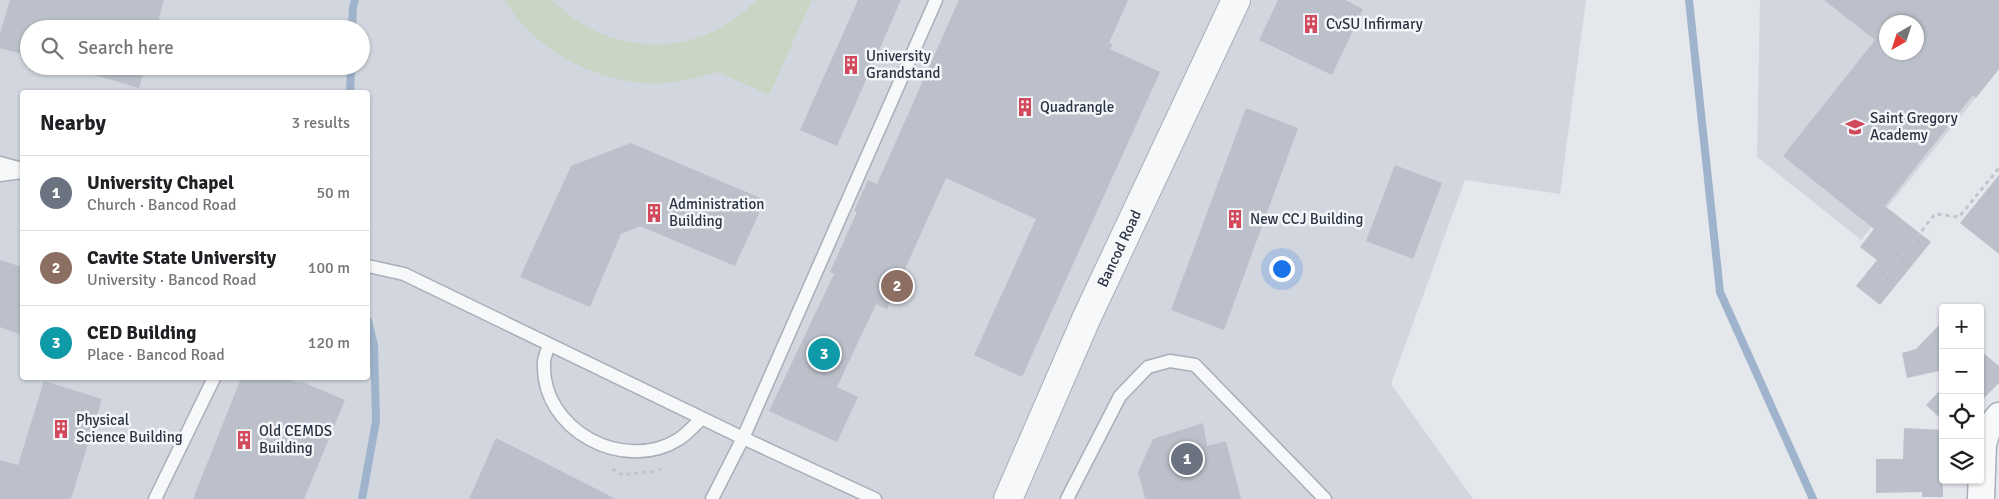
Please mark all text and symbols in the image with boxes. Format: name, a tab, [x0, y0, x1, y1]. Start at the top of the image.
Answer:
building icon: CvSU Infirmary	[1300, 13, 1322, 35]
place label: CvSU Infirmary	[1326, 15, 1423, 33]
north arrow	[1879, 15, 1924, 60]
search box	[20, 20, 370, 75]
icon: search	[38, 34, 66, 62]
text: Search here	[78, 36, 174, 60]
place label: University Grandstand	[866, 47, 940, 82]
building icon: University Grandstand	[840, 54, 862, 76]
building icon: Quadrangle	[1014, 96, 1036, 118]
place label: Quadrangle	[1040, 98, 1114, 116]
place label: Saint Gregory Academy	[1870, 109, 1958, 144]
text: Nearby	[40, 110, 106, 136]
text: 3 results	[291, 113, 350, 133]
school or university icon: Saint Gregory Academy	[1844, 116, 1866, 138]
text: University Chapel	[87, 171, 234, 195]
text: 1	[52, 183, 60, 203]
text: 50 m	[316, 183, 350, 203]
text: Church · Bancod Road	[87, 195, 236, 215]
place label: Administration Building	[669, 195, 764, 230]
building icon: Administration Building	[643, 202, 665, 224]
street label: Bancod Road	[1093, 207, 1145, 290]
building icon: New CCJ Building	[1224, 208, 1246, 230]
place label: New CCJ Building	[1250, 210, 1363, 228]
text: Cavite State University	[87, 246, 276, 270]
your location	[1269, 256, 1295, 282]
text: 2	[52, 258, 60, 278]
text: 100 m	[308, 258, 350, 278]
pin: 2	[881, 267, 913, 305]
text: University · Bancod Road	[87, 270, 256, 290]
map controls	[1939, 304, 1984, 484]
button: +	[1939, 304, 1984, 349]
text: CED Building	[87, 321, 196, 345]
text: 3	[52, 333, 60, 353]
text: 120 m	[308, 333, 350, 353]
pin: 3	[808, 335, 840, 373]
text: Place · Bancod Road	[87, 345, 225, 365]
button: −	[1939, 349, 1984, 394]
button: locate	[1939, 394, 1984, 439]
place label: Physical Science Building	[76, 411, 183, 446]
building icon: Physical Science Building	[50, 418, 72, 440]
place label: Old CEMDS Building	[259, 422, 332, 457]
building icon: Old CEMDS Building	[233, 429, 255, 451]
button: layers	[1939, 439, 1984, 484]
pin: 1	[1171, 440, 1203, 478]

